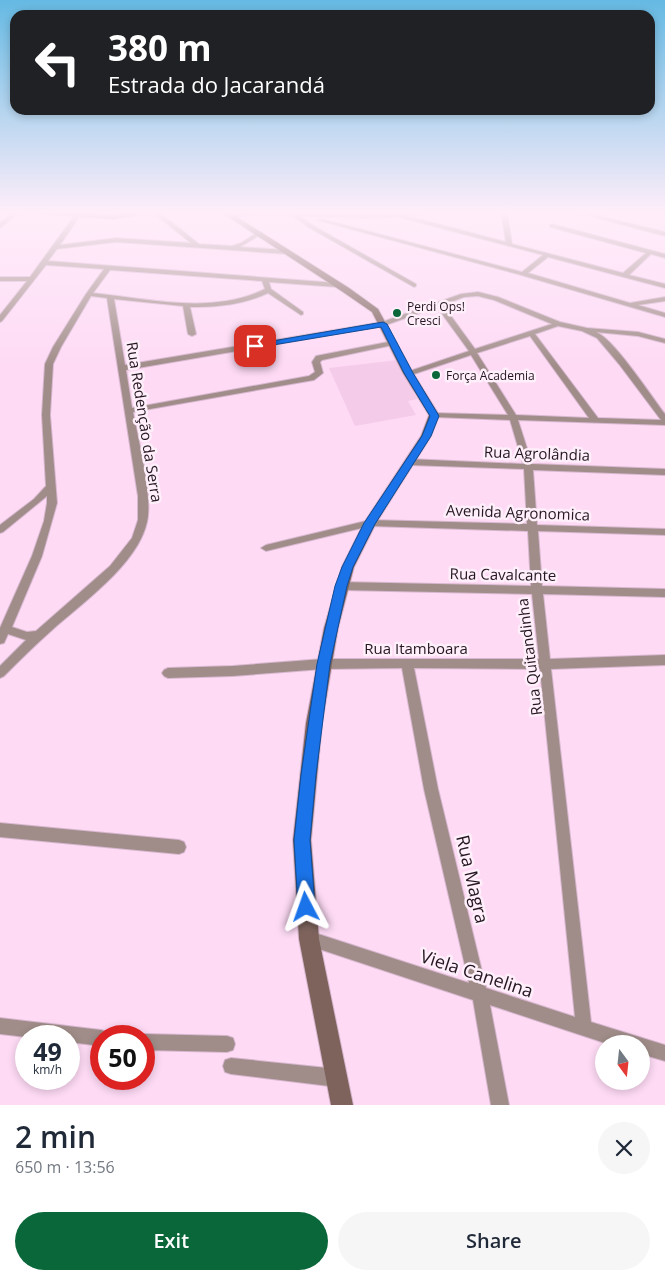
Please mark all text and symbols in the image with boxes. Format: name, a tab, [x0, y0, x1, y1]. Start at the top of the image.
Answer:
text: 380 m	[108, 24, 212, 71]
icon: left	[25, 30, 90, 95]
text: Estrada do Jacarandá	[108, 69, 325, 99]
place label: Perdi Ops! Cresci	[407, 298, 465, 329]
marker: Perdi Ops! Cresci	[391, 307, 403, 319]
pin	[234, 325, 276, 367]
icon: arrive	[241, 332, 269, 360]
street label: Rua Redenção da Serra	[122, 340, 168, 504]
place label: Força Academia	[446, 367, 535, 384]
marker: Força Academia	[430, 369, 442, 381]
street label: Rua Agrolândia	[484, 441, 590, 465]
street label: Avenida Agronomica	[446, 499, 590, 525]
street label: Rua Cavalcante	[450, 563, 556, 585]
street label: Rua Quitandinha	[512, 597, 546, 717]
street label: Rua Itamboara	[364, 638, 468, 658]
street label: Rua Magra	[451, 832, 495, 926]
position arrow	[279, 880, 331, 932]
street label: Viela Canelina	[418, 943, 536, 1003]
speed limit sign: 50	[90, 1025, 155, 1090]
text: 49	[33, 1034, 62, 1068]
north arrow	[595, 1035, 650, 1090]
map controls	[595, 1035, 650, 1090]
text: km/h	[33, 1061, 62, 1078]
text: 2 min	[15, 1116, 96, 1157]
button: close	[598, 1122, 650, 1174]
text: 650 m · 13:56	[15, 1156, 115, 1178]
button: Exit	[15, 1212, 328, 1270]
button: Share	[338, 1212, 650, 1270]

